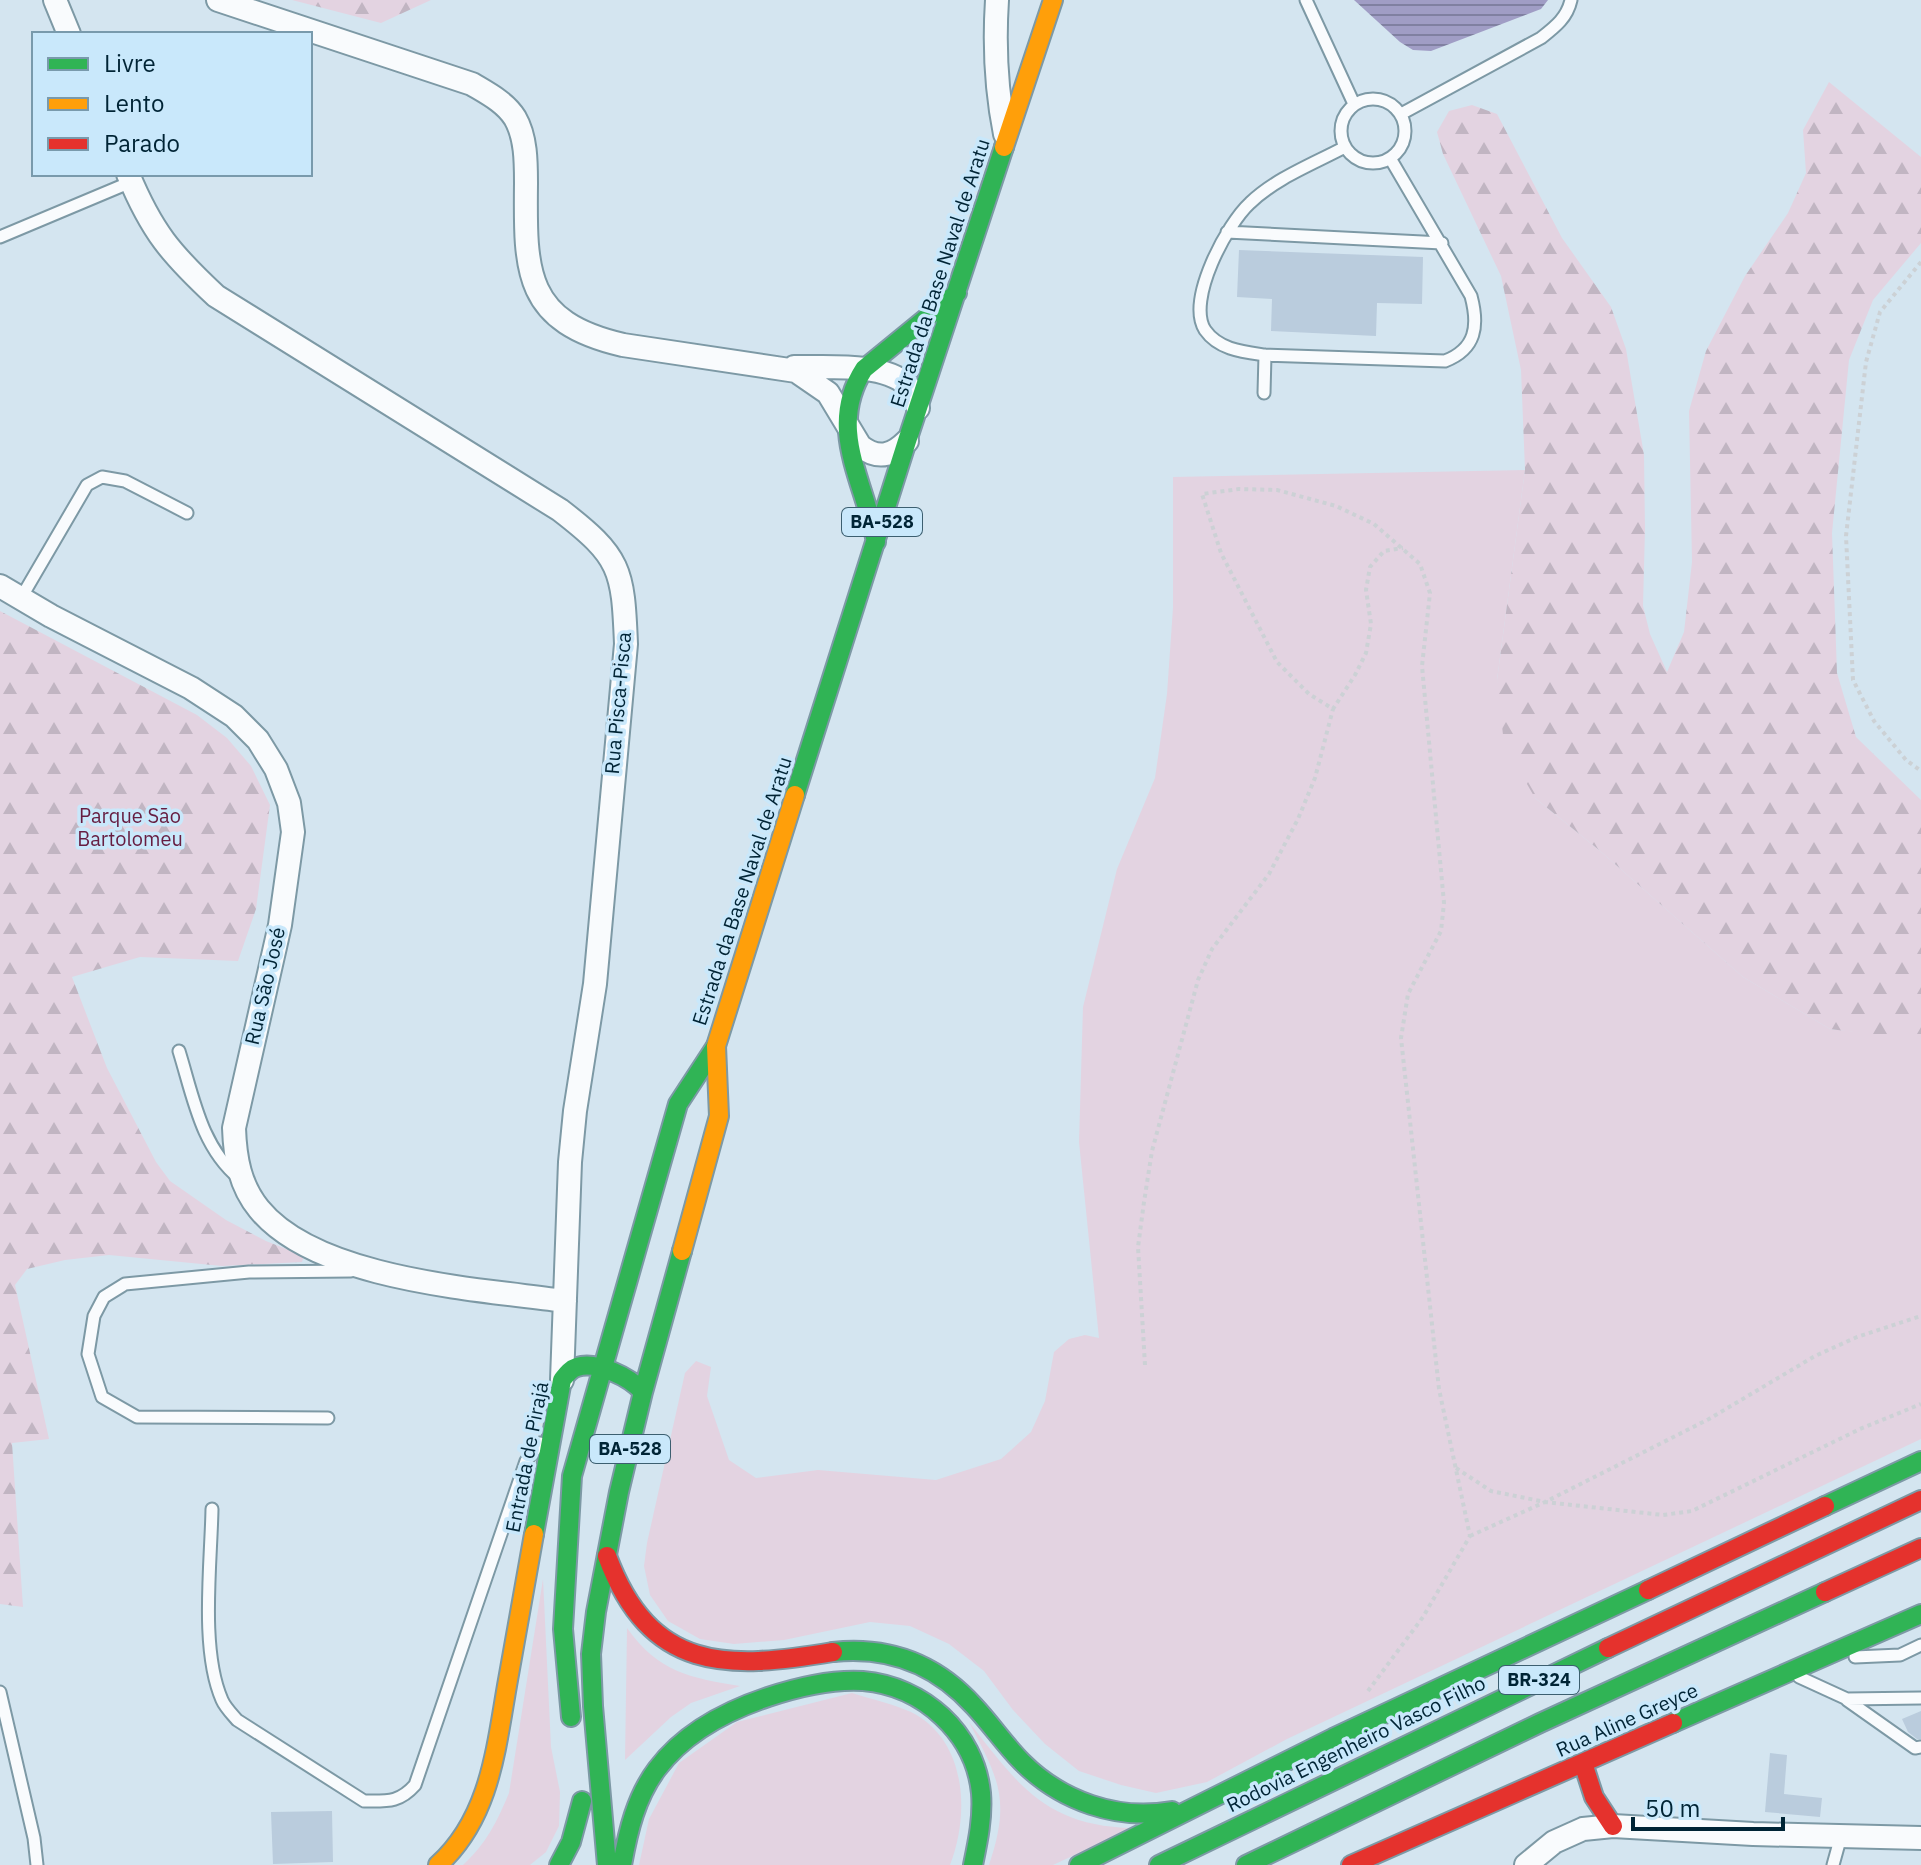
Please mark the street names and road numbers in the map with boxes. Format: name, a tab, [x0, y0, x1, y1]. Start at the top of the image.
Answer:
street label: Estrada da Base Naval de Aratu	[883, 135, 996, 411]
road number: BA-528	[842, 508, 922, 536]
street label: Rua Pisca-Pisca	[598, 630, 637, 775]
street label: Estrada da Base Naval de Aratu	[685, 753, 798, 1029]
street label: Rua São José	[238, 924, 291, 1047]
street label: Entrada de Pirajá	[499, 1379, 554, 1535]
road number: BA-528	[590, 1435, 670, 1463]
road number: BR-324	[1499, 1666, 1579, 1694]
street label: Rodovia Engenheiro Vasco Filho	[1222, 1669, 1490, 1818]
street label: Rua Aline Greyce	[1552, 1676, 1702, 1763]

